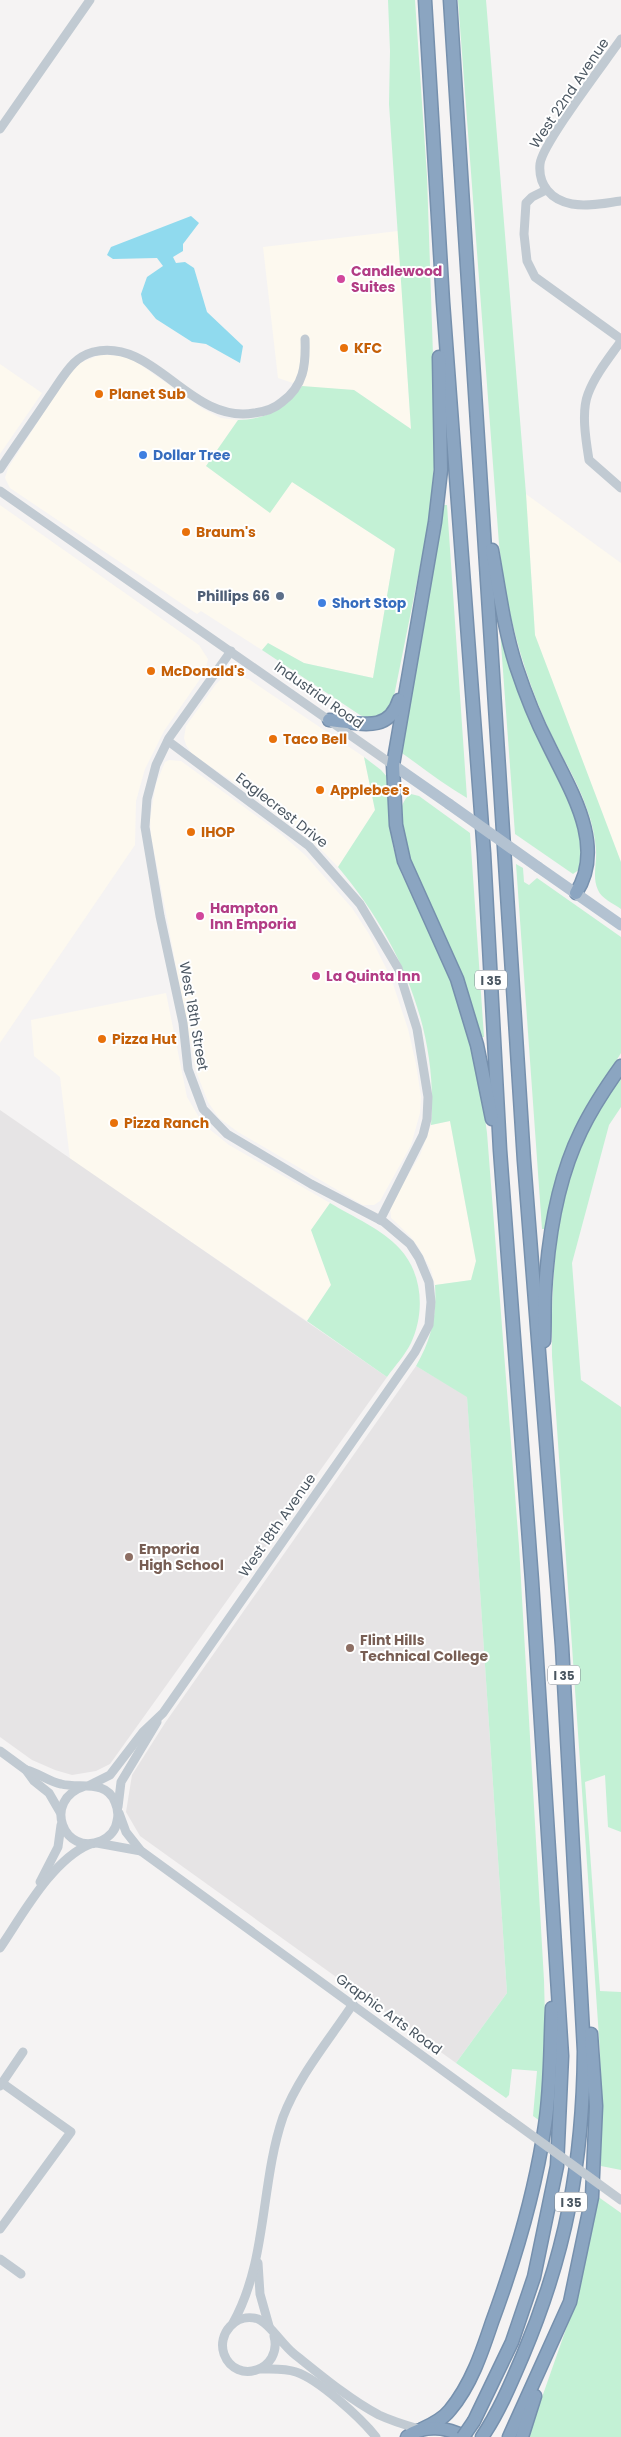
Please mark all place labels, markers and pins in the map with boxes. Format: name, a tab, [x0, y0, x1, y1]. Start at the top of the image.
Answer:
place label: Candlewood Suites	[351, 261, 442, 297]
marker: Candlewood Suites	[335, 273, 347, 285]
place label: KFC	[354, 338, 382, 358]
marker: KFC	[338, 342, 350, 354]
place label: Planet Sub	[109, 384, 186, 404]
marker: Planet Sub	[93, 388, 105, 400]
place label: Dollar Tree	[153, 445, 231, 465]
marker: Dollar Tree	[137, 449, 149, 461]
place label: Braum's	[196, 522, 256, 542]
marker: Braum's	[180, 526, 192, 538]
place label: Phillips 66	[197, 586, 270, 606]
marker: Phillips 66	[274, 590, 286, 602]
place label: Short Stop	[332, 593, 407, 613]
marker: Short Stop	[316, 597, 328, 609]
place label: McDonald's	[161, 661, 245, 681]
marker: McDonald's	[145, 665, 157, 677]
place label: Taco Bell	[283, 729, 347, 749]
marker: Taco Bell	[267, 733, 279, 745]
place label: Applebee's	[330, 780, 410, 800]
marker: Applebee's	[314, 784, 326, 796]
place label: IHOP	[201, 822, 235, 842]
marker: IHOP	[185, 826, 197, 838]
place label: Hampton Inn Emporia	[210, 898, 296, 934]
marker: Hampton Inn Emporia	[194, 910, 206, 922]
place label: La Quinta Inn	[326, 966, 420, 986]
marker: La Quinta Inn	[310, 970, 322, 982]
place label: Pizza Hut	[112, 1029, 177, 1049]
marker: Pizza Hut	[96, 1033, 108, 1045]
place label: Pizza Ranch	[124, 1113, 209, 1133]
marker: Pizza Ranch	[108, 1117, 120, 1129]
place label: Emporia High School	[139, 1539, 224, 1575]
marker: Emporia High School	[123, 1551, 135, 1563]
place label: Flint Hills Technical College	[360, 1630, 488, 1666]
marker: Flint Hills Technical College	[344, 1642, 356, 1654]

